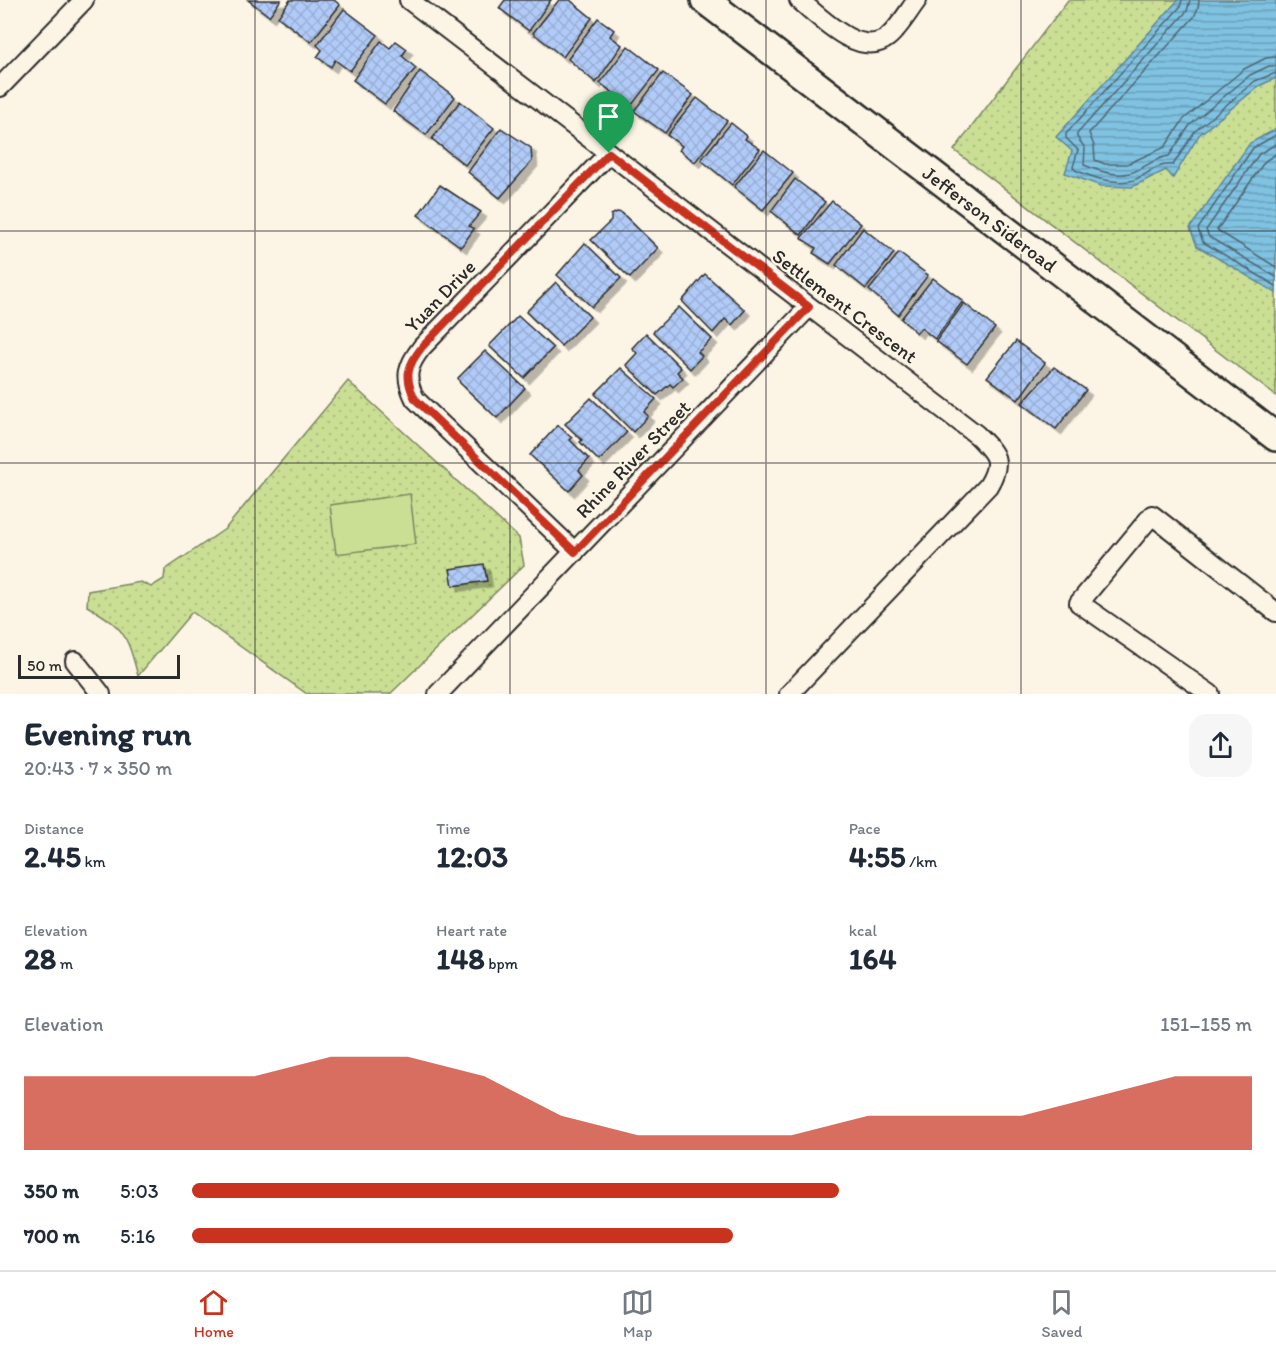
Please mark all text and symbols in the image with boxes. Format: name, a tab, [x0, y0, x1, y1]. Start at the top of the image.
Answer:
pin	[583, 91, 634, 153]
icon: arrive	[592, 100, 625, 133]
street label: Jefferson Sideroad	[918, 161, 1062, 277]
street label: Settlement Crescent	[768, 244, 922, 368]
street label: Yuan Drive	[400, 255, 480, 337]
street label: Rhine River Street	[571, 395, 695, 523]
scale bar	[18, 652, 180, 680]
text: 50 m	[27, 656, 62, 675]
text: Evening run	[24, 714, 191, 753]
button: share	[1189, 714, 1252, 777]
text: 20:43 · 7 × 350 m	[24, 756, 172, 780]
text: Distance	[24, 819, 84, 838]
text: Time	[436, 819, 470, 838]
text: Pace	[849, 819, 881, 838]
text: 2.45	[24, 838, 81, 875]
text: 12:03	[436, 838, 508, 875]
text: 4:55	[849, 838, 906, 875]
text: km	[81, 852, 106, 871]
text: /km	[906, 852, 937, 871]
text: Elevation	[24, 921, 88, 940]
text: Heart rate	[436, 921, 507, 940]
text: kcal	[849, 921, 877, 940]
text: 28	[24, 940, 56, 977]
text: 148	[436, 940, 485, 977]
text: 164	[849, 940, 896, 977]
text: m	[56, 954, 73, 973]
text: bpm	[485, 954, 518, 973]
text: Elevation	[24, 1012, 103, 1036]
text: 151–155 m	[1160, 1012, 1252, 1036]
text: 350 m	[24, 1179, 79, 1203]
text: 5:03	[120, 1179, 159, 1203]
text: 700 m	[24, 1224, 80, 1248]
text: 5:16	[120, 1224, 155, 1248]
tab: Home	[194, 1286, 234, 1341]
tab: Map	[621, 1286, 654, 1341]
tab: Saved	[1042, 1286, 1082, 1341]

